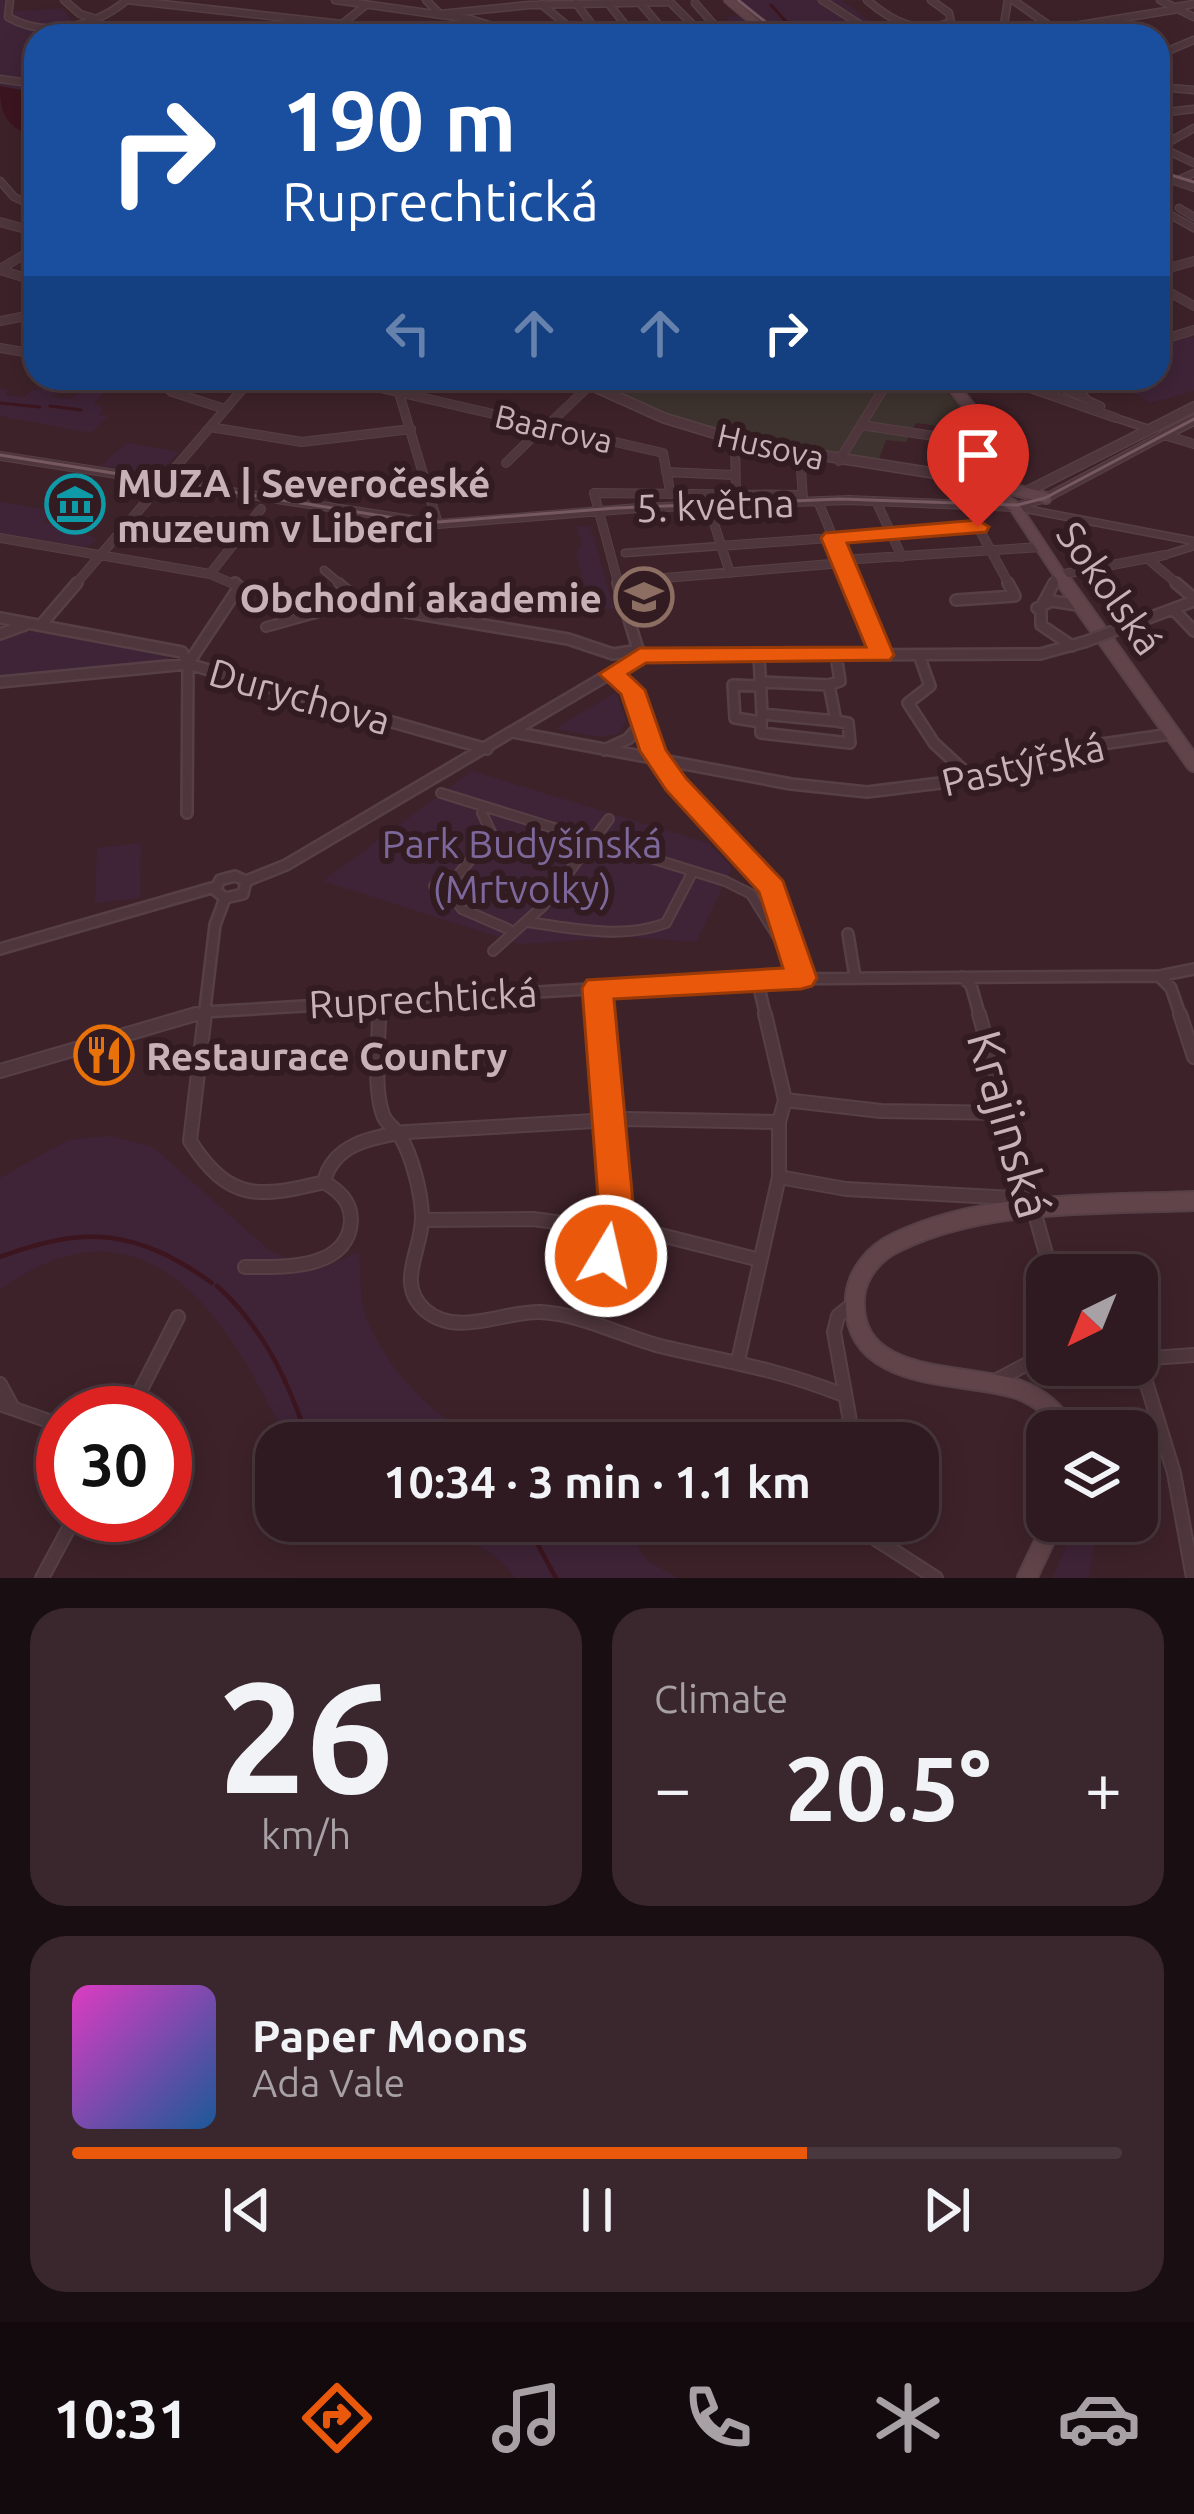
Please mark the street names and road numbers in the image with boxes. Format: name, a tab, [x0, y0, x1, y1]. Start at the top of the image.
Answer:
street label: Baarova	[492, 397, 616, 459]
street label: Husova	[714, 416, 828, 476]
street label: 5. května	[635, 481, 795, 529]
street label: Sokolská	[1049, 513, 1171, 663]
street label: Durychova	[205, 650, 395, 742]
street label: Pastýřská	[938, 724, 1108, 804]
street label: Ruprechtická	[308, 971, 538, 1025]
street label: Krajinská	[958, 1024, 1062, 1224]

